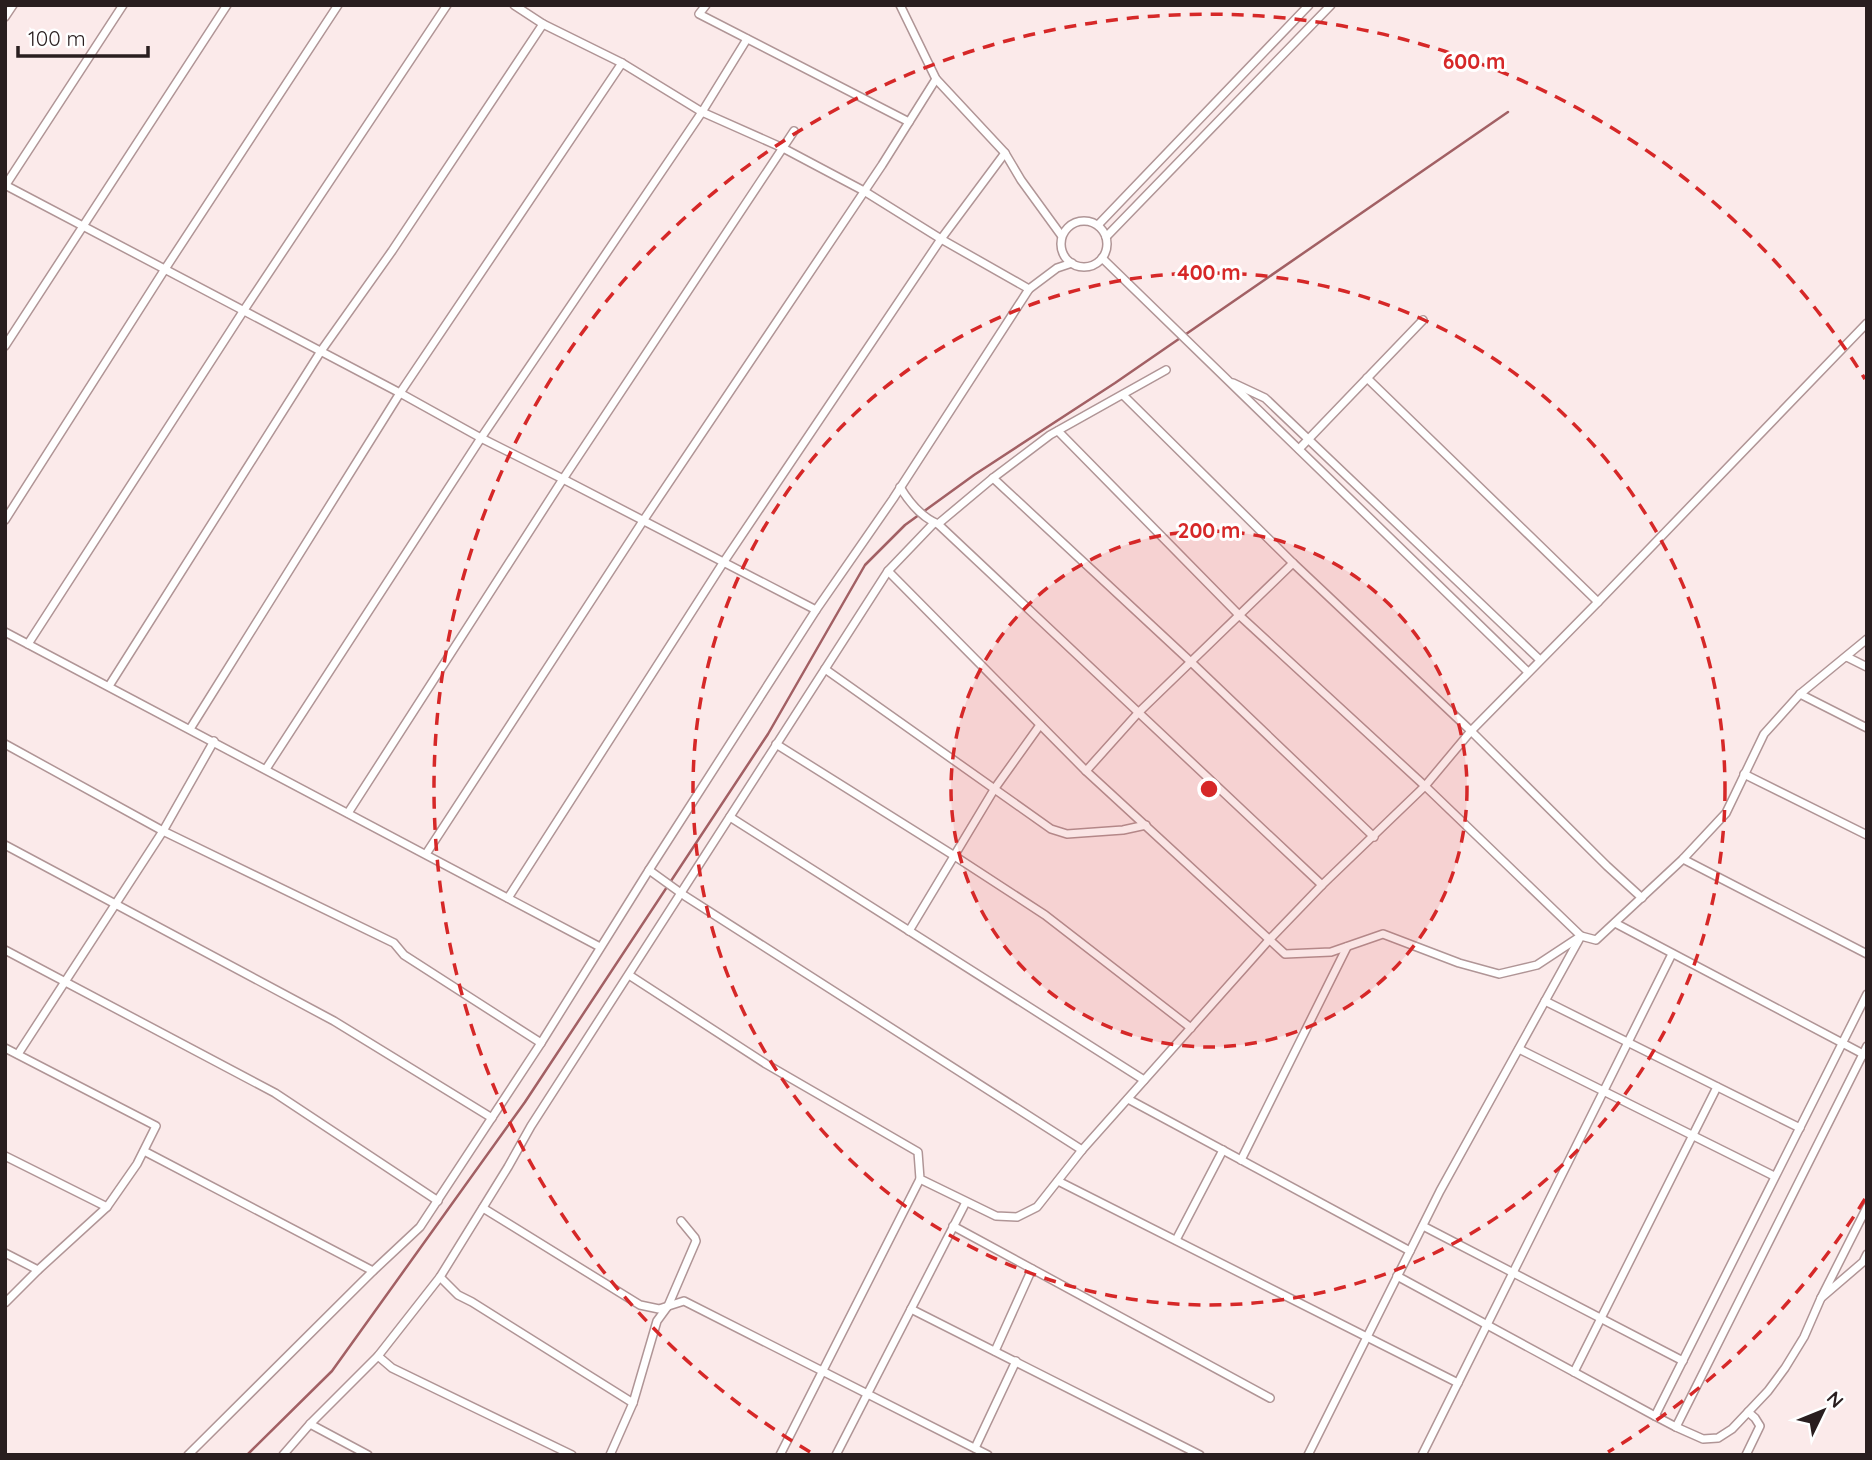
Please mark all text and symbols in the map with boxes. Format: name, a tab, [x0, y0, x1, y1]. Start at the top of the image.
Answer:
scale bar	[18, 14, 147, 58]
text: 100 m	[28, 25, 86, 51]
text: 600 m	[1443, 48, 1505, 74]
text: 400 m	[1177, 259, 1241, 285]
text: 200 m	[1178, 517, 1240, 543]
centre of rings	[1197, 777, 1221, 801]
north arrow	[1788, 1376, 1858, 1446]
text: N	[1822, 1386, 1849, 1413]

